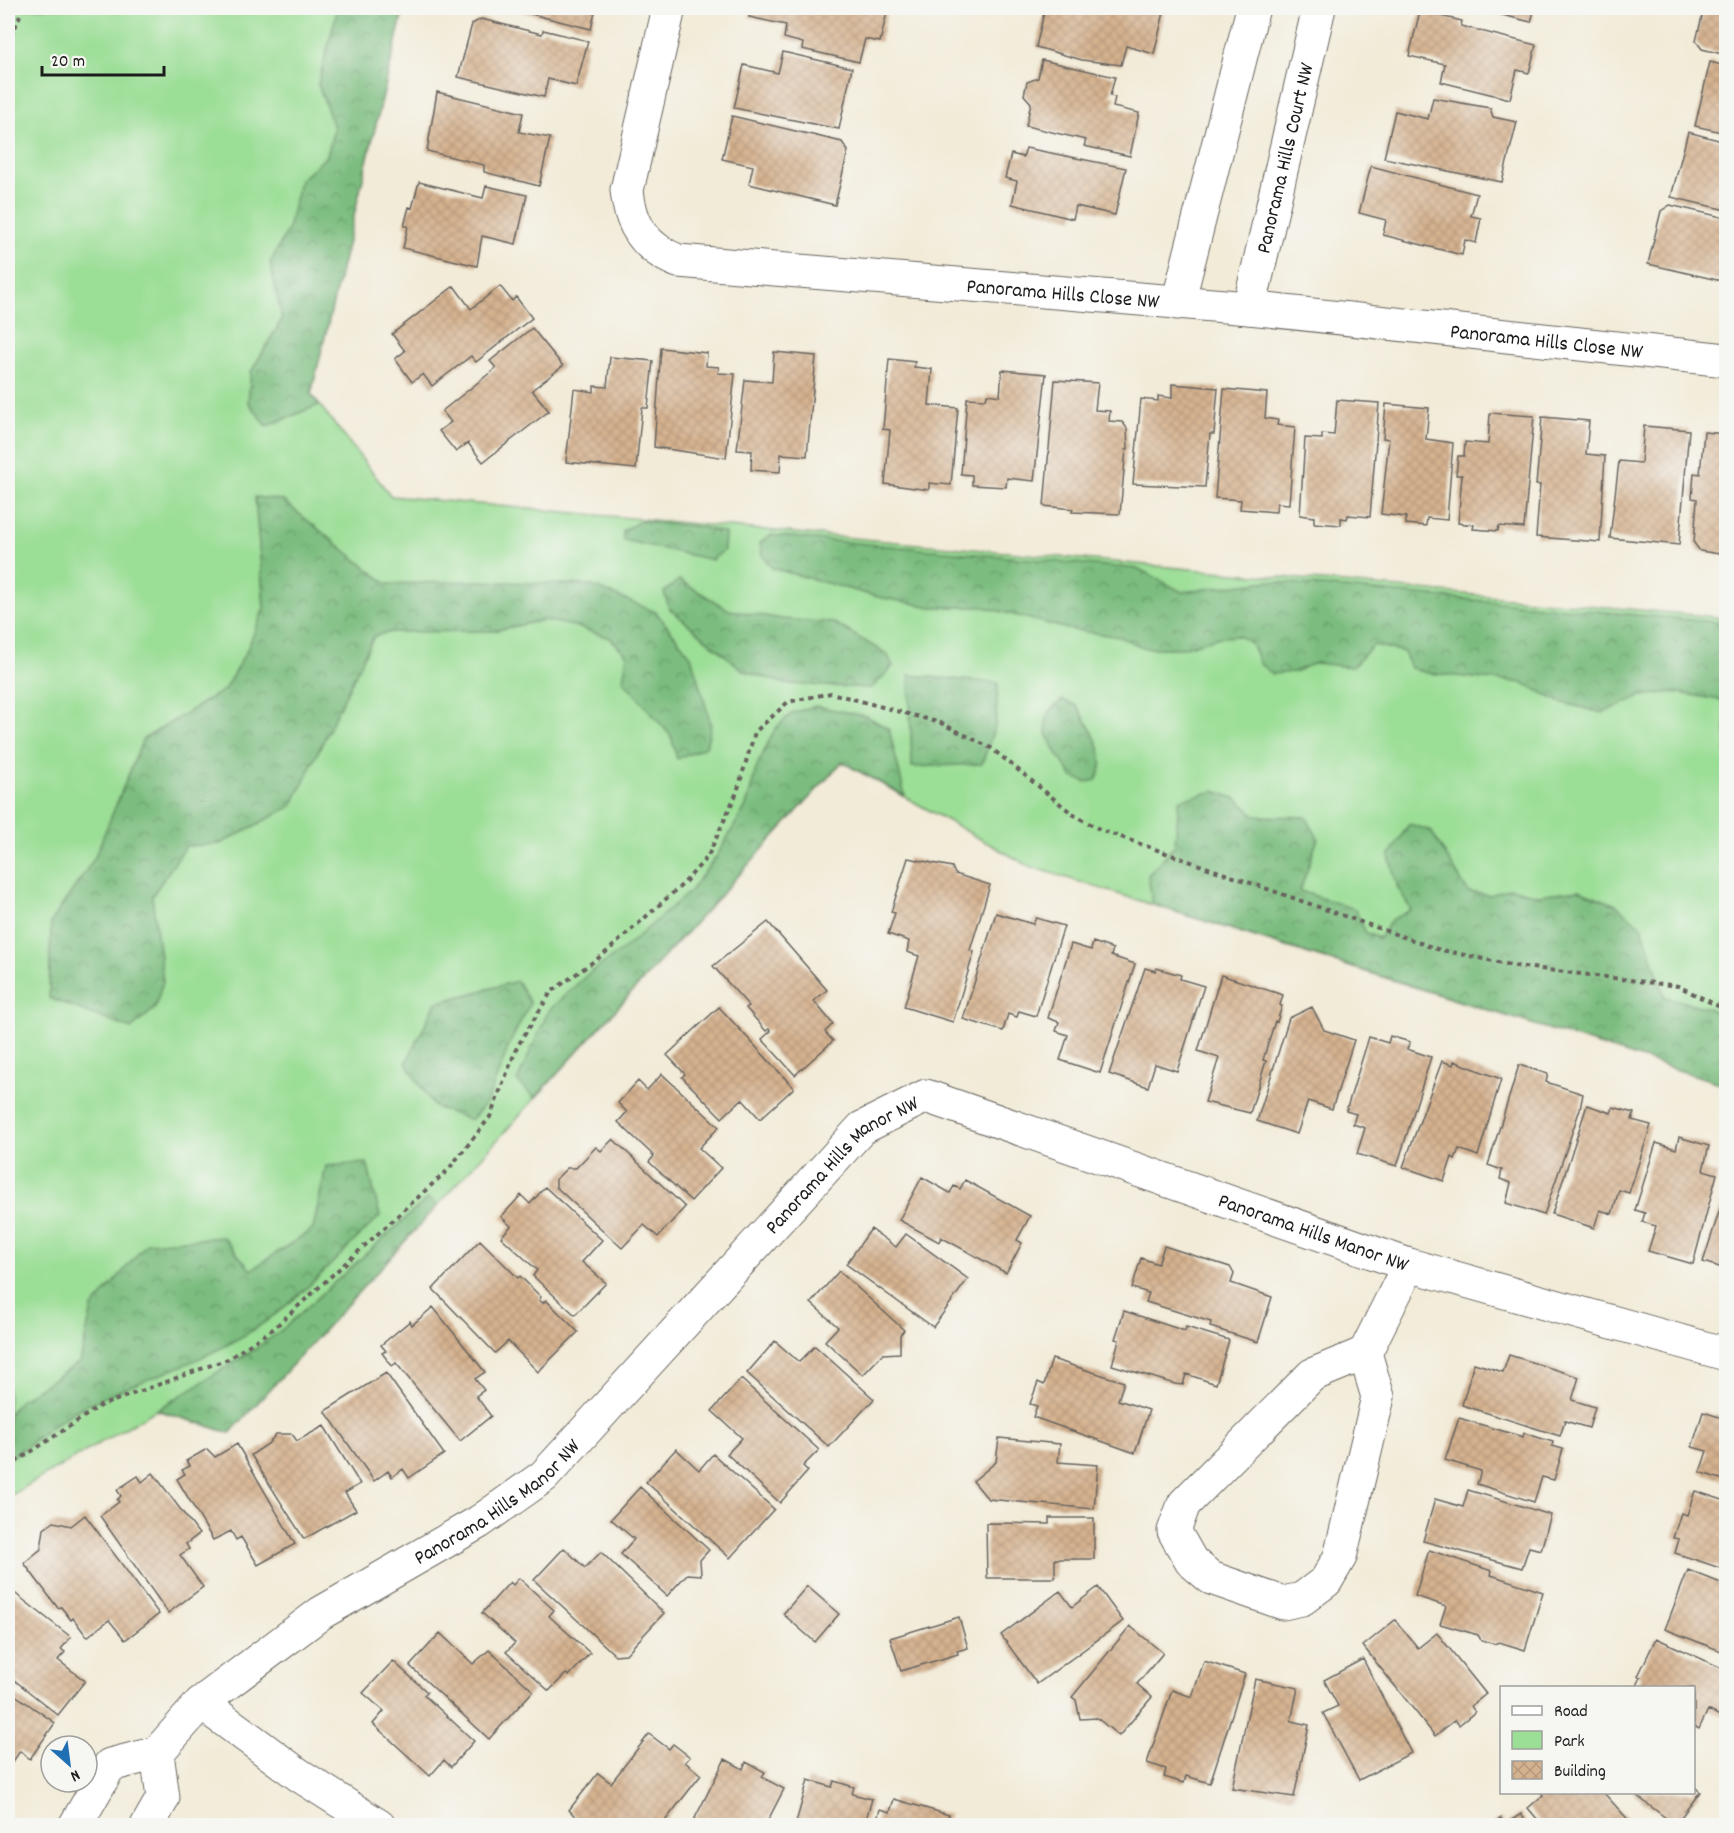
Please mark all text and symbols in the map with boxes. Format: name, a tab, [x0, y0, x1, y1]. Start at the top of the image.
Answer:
scale bar	[42, 39, 164, 77]
text: 20 m	[51, 50, 85, 75]
street label: Panorama Hills Court NW	[1250, 59, 1324, 257]
street label: Panorama Hills Close NW	[965, 273, 1161, 319]
street label: Panorama Hills Close NW	[1448, 318, 1645, 369]
street label: Panorama Hills Manor NW	[760, 1090, 926, 1243]
street label: Panorama Hills Manor NW	[1213, 1187, 1413, 1282]
street label: Panorama Hills Manor NW	[409, 1433, 589, 1574]
legend	[1500, 1686, 1695, 1794]
text: Road	[1554, 1700, 1588, 1725]
text: Park	[1554, 1730, 1585, 1755]
north arrow	[39, 1734, 99, 1794]
text: Building	[1554, 1760, 1606, 1785]
text: N	[66, 1763, 84, 1787]

